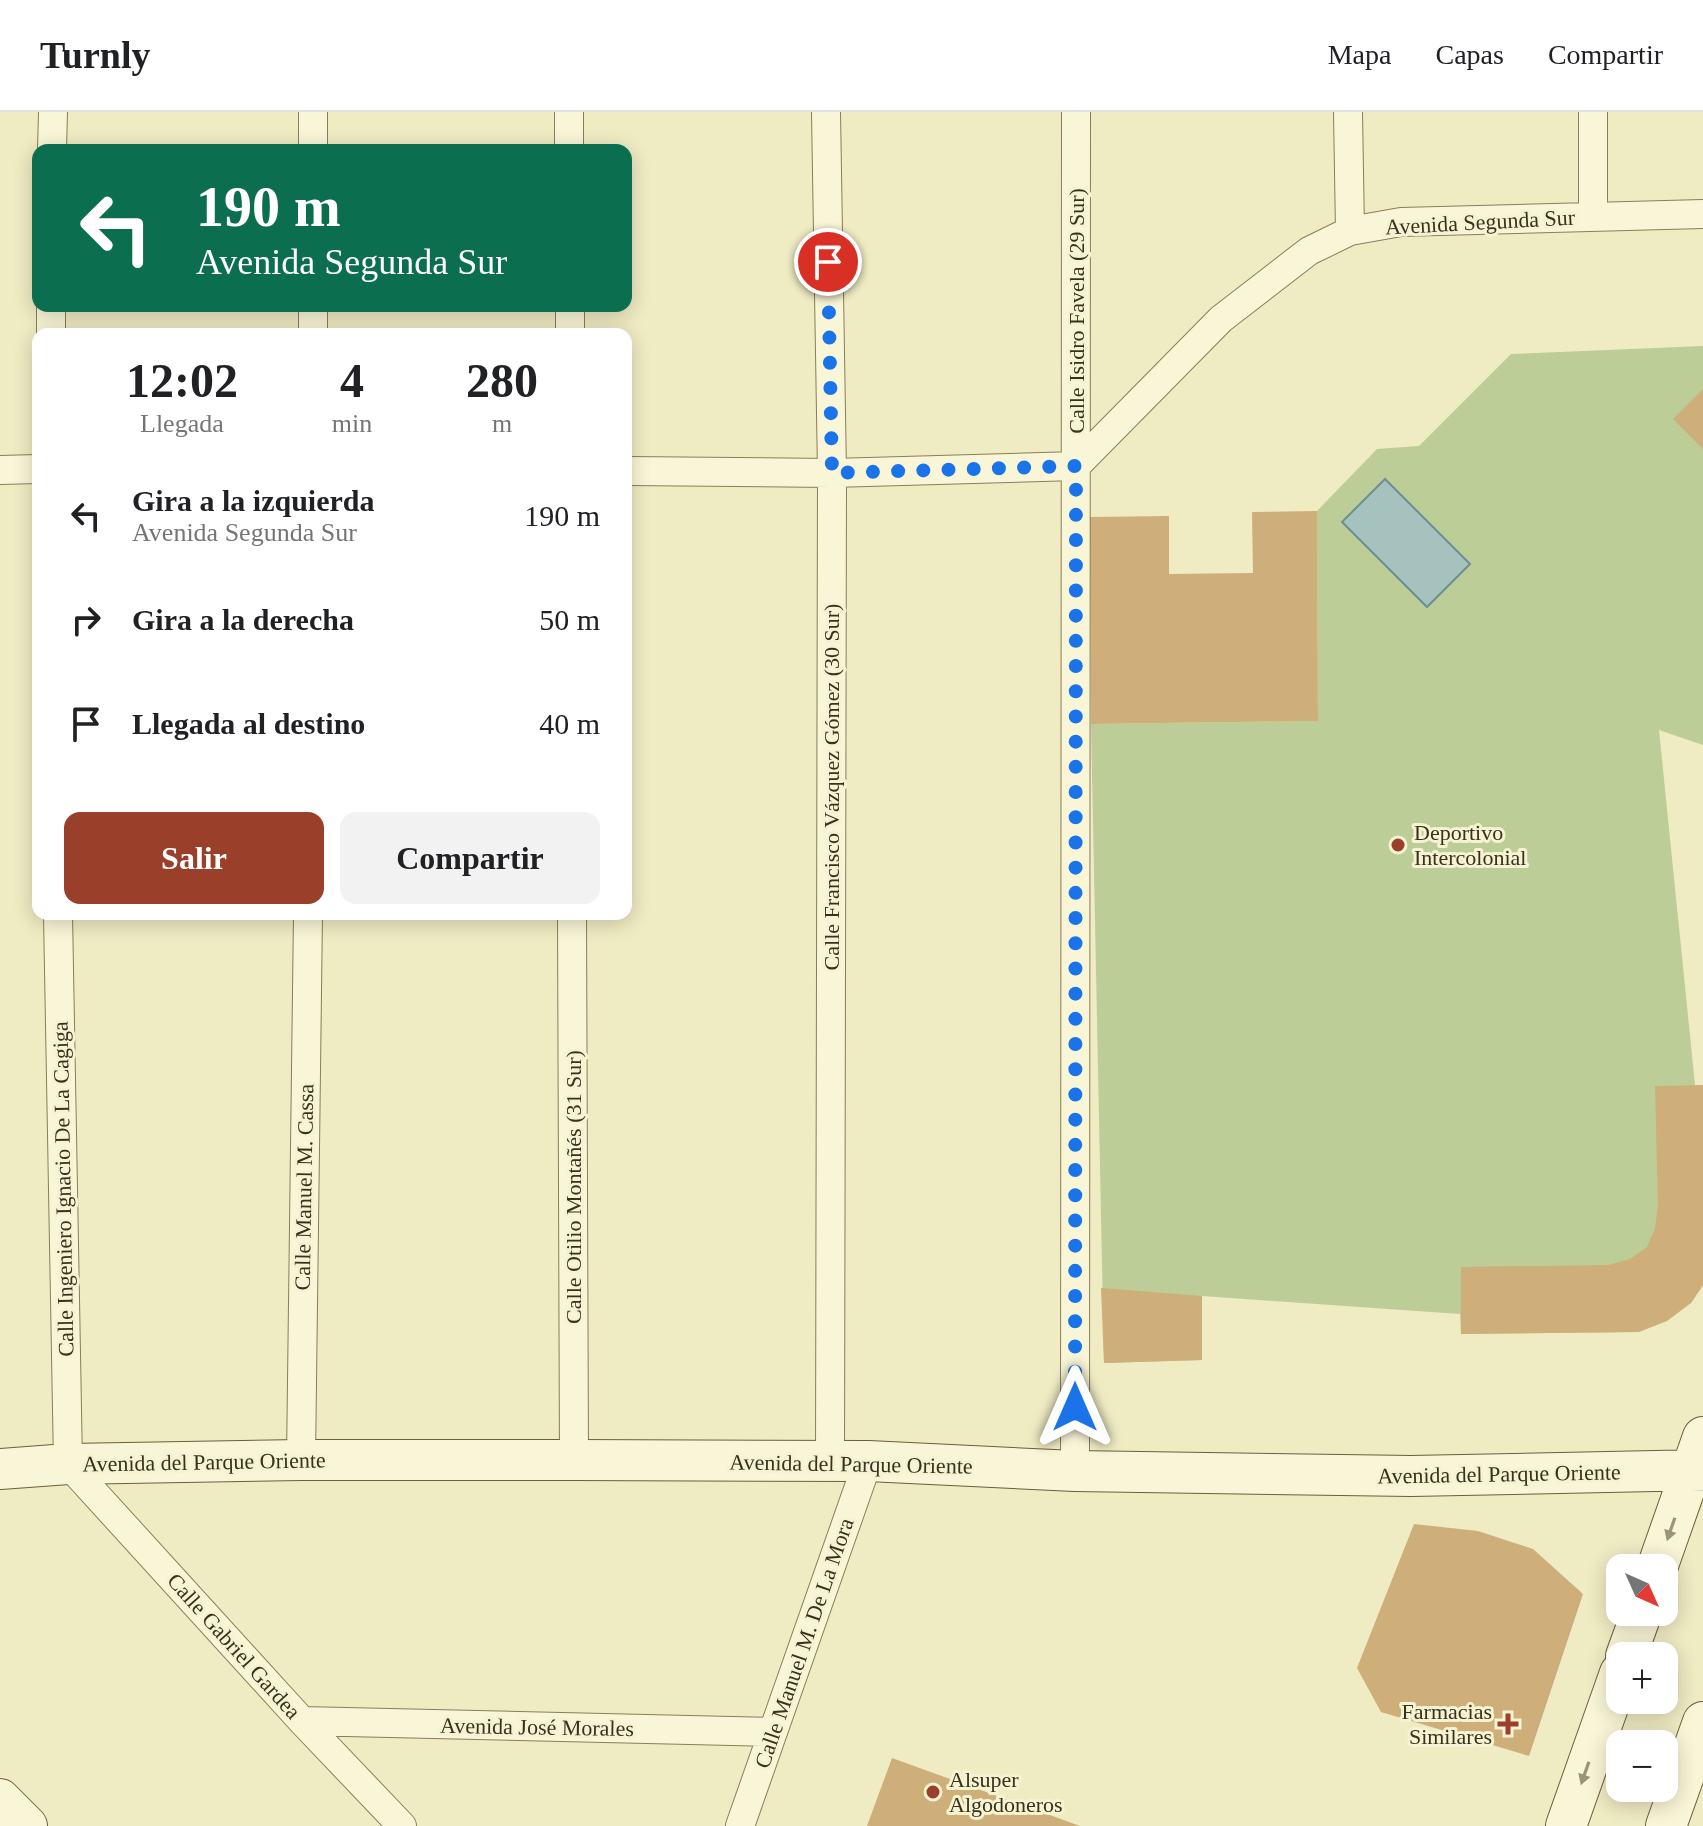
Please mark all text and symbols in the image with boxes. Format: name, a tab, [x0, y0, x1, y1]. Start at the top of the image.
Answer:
text: Turnly	[40, 34, 151, 76]
text: Mapa	[1328, 39, 1391, 70]
text: Capas	[1435, 39, 1504, 70]
text: Compartir	[1548, 39, 1663, 70]
icon: left	[64, 176, 168, 280]
text: 190 m	[196, 176, 341, 238]
street label: Calle Isidro Favela (29 Sur)	[1064, 188, 1089, 434]
street label: Avenida Segunda Sur	[1384, 205, 1576, 239]
pin	[794, 228, 862, 296]
icon: arrive	[806, 240, 850, 284]
text: Avenida Segunda Sur	[196, 242, 507, 282]
text: 12:02	[126, 354, 238, 407]
text: 4	[340, 354, 364, 407]
text: 280	[466, 354, 538, 407]
text: Llegada	[140, 409, 224, 438]
text: min	[332, 409, 372, 438]
text: m	[492, 409, 512, 438]
text: Gira a la izquierda	[132, 484, 375, 517]
icon: left	[64, 494, 108, 538]
text: 190 m	[524, 499, 600, 532]
text: Avenida Segunda Sur	[132, 518, 357, 547]
icon: right	[64, 598, 108, 642]
text: Gira a la derecha	[132, 603, 354, 636]
text: 50 m	[539, 603, 600, 636]
street label: Calle Francisco Vázquez Gómez (30 Sur)	[819, 604, 844, 970]
icon: arrive	[64, 702, 108, 746]
text: Llegada al destino	[132, 707, 365, 740]
text: 40 m	[539, 707, 600, 740]
button: Salir	[64, 812, 324, 904]
button: Compartir	[340, 812, 600, 904]
place label: Deportivo Intercolonial	[1414, 820, 1526, 870]
marker: Deportivo Intercolonial	[1389, 836, 1407, 854]
street label: Calle Ingeniero Ignacio De La Cagiga	[48, 1021, 78, 1357]
street label: Calle Otilio Montañés (31 Sur)	[561, 1050, 586, 1324]
street label: Calle Manuel M. Cassa	[290, 1083, 318, 1290]
position arrow	[1033, 1365, 1117, 1449]
street label: Avenida del Parque Oriente	[82, 1447, 326, 1477]
street label: Avenida del Parque Oriente	[729, 1449, 973, 1479]
street label: Avenida del Parque Oriente	[1377, 1459, 1621, 1489]
street label: Calle Manuel M. De La Mora	[749, 1515, 859, 1771]
one-way arrow	[1664, 1517, 1676, 1541]
north arrow	[1606, 1554, 1678, 1626]
map controls	[1606, 1554, 1678, 1802]
street label: Calle Gabriel Gardea	[162, 1568, 306, 1724]
button: +	[1606, 1642, 1678, 1714]
place label: Farmacias Similares	[1402, 1699, 1492, 1749]
street label: Avenida José Morales	[440, 1713, 634, 1741]
marker: Farmacias Similares	[1499, 1715, 1517, 1733]
button: −	[1606, 1730, 1678, 1802]
one-way arrow	[1578, 1762, 1590, 1786]
place label: Alsuper Algodoneros	[949, 1767, 1063, 1817]
marker: Alsuper Algodoneros	[924, 1783, 942, 1801]

